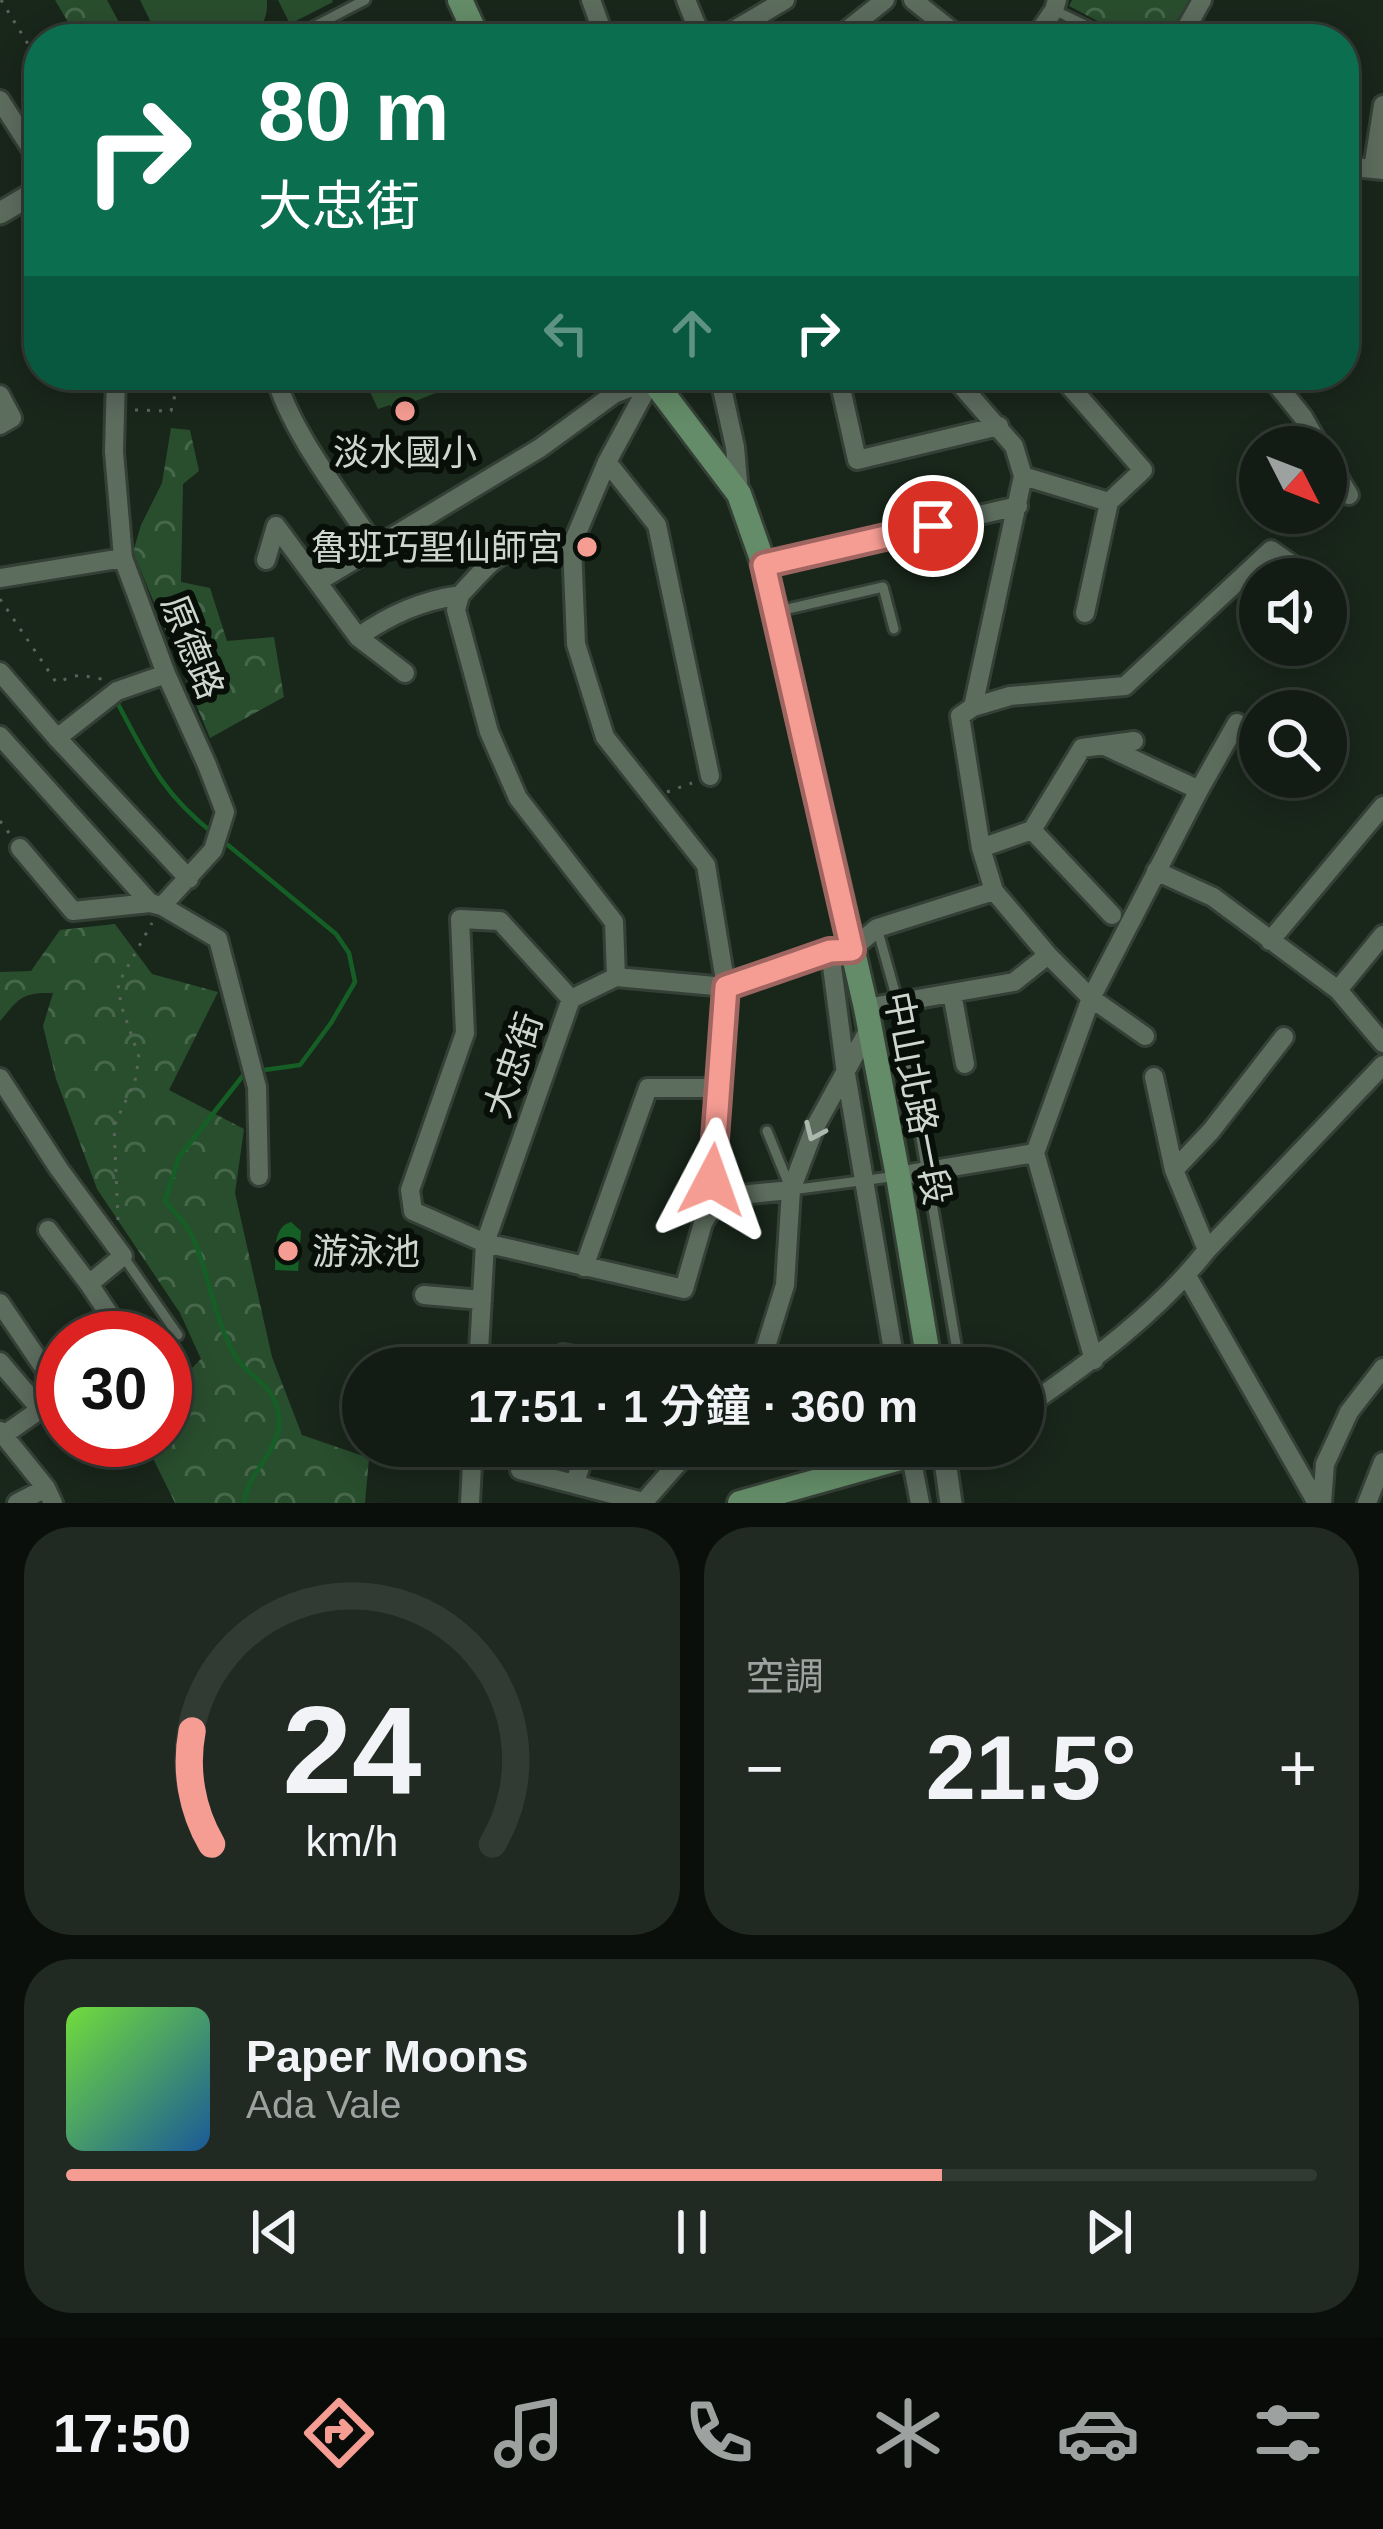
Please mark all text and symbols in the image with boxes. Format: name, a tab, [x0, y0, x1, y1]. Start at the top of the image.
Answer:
text: 80 m	[258, 64, 449, 158]
icon: right	[60, 72, 216, 228]
text: 大忠街	[258, 176, 420, 236]
icon: left	[533, 300, 599, 366]
icon: ahead	[659, 300, 725, 366]
icon: right	[785, 300, 851, 366]
marker: 淡水國小	[392, 398, 418, 424]
north arrow	[1239, 426, 1347, 534]
map controls	[1239, 426, 1347, 798]
place label: 淡水國小	[333, 432, 477, 473]
pin	[882, 475, 984, 577]
icon: arrive	[900, 493, 966, 559]
place label: 魯班巧聖仙師宮	[311, 527, 563, 568]
marker: 魯班巧聖仙師宮	[574, 534, 600, 560]
button: sound	[1239, 558, 1347, 666]
street label: 原德路	[153, 589, 232, 705]
button: search	[1239, 690, 1347, 798]
street label: 中山北路一段	[877, 988, 958, 1208]
street label: 大忠街	[477, 1007, 550, 1123]
position arrow	[649, 1117, 775, 1243]
one-way arrow	[805, 1120, 829, 1142]
place label: 游泳池	[312, 1231, 420, 1272]
marker: 游泳池	[275, 1238, 301, 1264]
speed limit sign: 30	[36, 1311, 192, 1467]
text: 17:51 · 1 分鐘 · 360 m	[468, 1381, 918, 1432]
text: 空調	[746, 1655, 824, 1698]
text: 24	[282, 1680, 421, 1819]
text: 21.5°	[926, 1718, 1137, 1818]
text: −	[746, 1731, 784, 1805]
text: +	[1278, 1731, 1317, 1805]
text: km/h	[305, 1817, 398, 1865]
text: Paper Moons	[246, 2031, 529, 2082]
text: Ada Vale	[246, 2083, 401, 2126]
icon: previous	[242, 2199, 308, 2265]
icon: pause	[659, 2199, 725, 2265]
icon: next	[1076, 2199, 1142, 2265]
icon: directions	[297, 2391, 381, 2475]
icon: music	[487, 2391, 571, 2475]
icon: phone	[677, 2391, 761, 2475]
icon: climate	[866, 2391, 950, 2475]
icon: car	[1056, 2391, 1140, 2475]
icon: filters	[1246, 2391, 1330, 2475]
text: 17:50	[53, 2403, 191, 2463]

